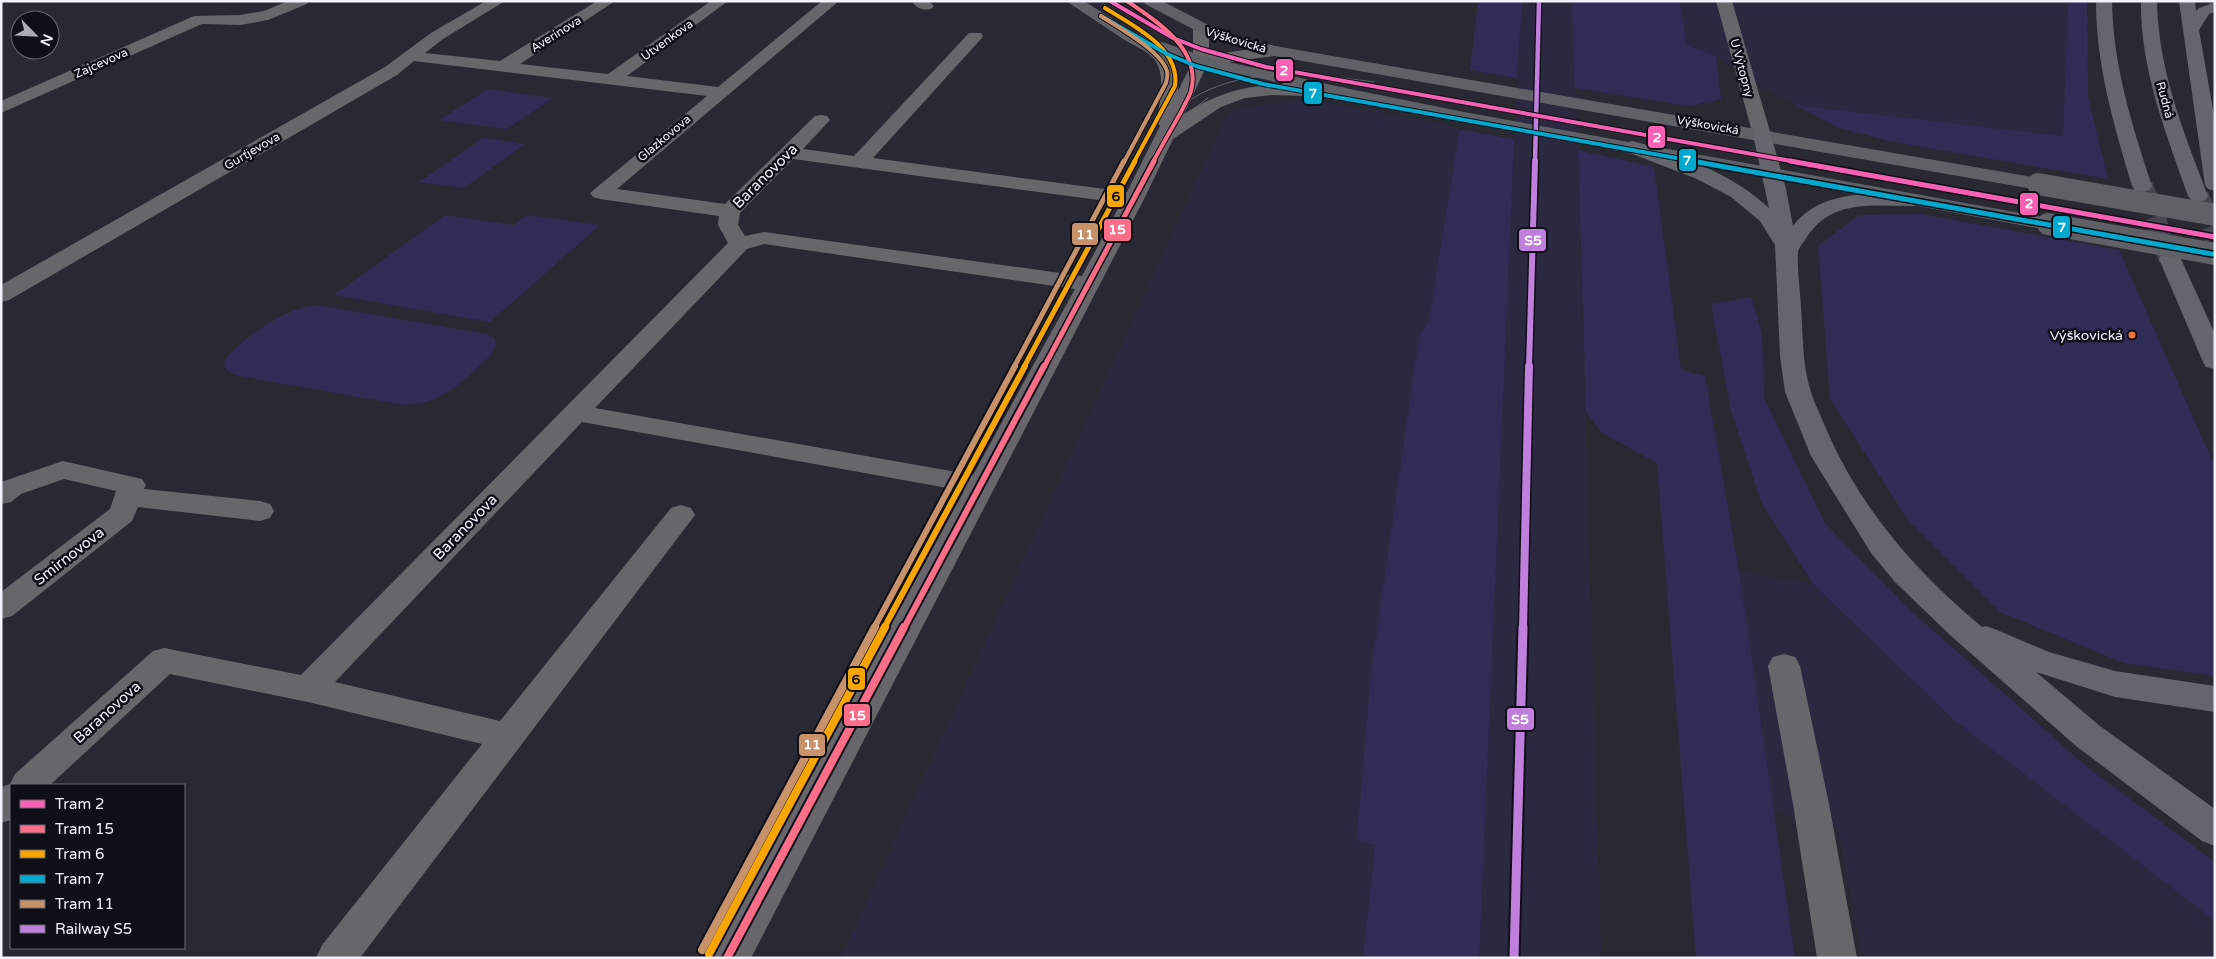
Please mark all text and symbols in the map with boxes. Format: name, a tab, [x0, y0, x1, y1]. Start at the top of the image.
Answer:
north arrow	[10, 10, 60, 60]
street label: Averinova	[528, 13, 584, 55]
street label: Utvenkova	[638, 17, 696, 63]
street label: Výškovická	[1204, 24, 1268, 56]
text: N	[36, 31, 56, 49]
street label: U Výtopny	[1727, 37, 1757, 99]
street label: Zajcevova	[72, 45, 130, 81]
line badge: 2	[1275, 58, 1294, 82]
text: 2	[1280, 62, 1289, 79]
street label: Rudná	[2153, 80, 2177, 120]
line badge: 7	[1303, 81, 1323, 105]
text: 7	[1309, 85, 1318, 102]
street label: Glazkovova	[635, 112, 693, 164]
street label: Výškovická	[1676, 113, 1740, 137]
line badge: 2	[1647, 125, 1666, 149]
street label: Gurťjevova	[222, 129, 282, 173]
text: 2	[1653, 129, 1662, 146]
street label: Baranovova	[729, 140, 801, 212]
line badge: 7	[1678, 148, 1697, 172]
text: 7	[1683, 152, 1692, 169]
line badge: 6	[1106, 184, 1125, 208]
text: 6	[1112, 188, 1121, 205]
line badge: 2	[2019, 192, 2039, 216]
text: 2	[2025, 195, 2034, 212]
line badge: 7	[2052, 215, 2071, 239]
line badge: 15	[1103, 218, 1132, 242]
text: 7	[2058, 219, 2067, 236]
text: 15	[1108, 221, 1126, 238]
line badge: 11	[1071, 222, 1099, 246]
text: 11	[1076, 226, 1094, 243]
line badge: S5	[1518, 228, 1547, 252]
text: S5	[1524, 232, 1542, 249]
place label: Výškovická	[2050, 327, 2123, 344]
marker: Výškovická	[2127, 330, 2137, 340]
street label: Baranovova	[429, 490, 501, 564]
street label: Smirnovova	[30, 523, 108, 589]
line badge: 6	[847, 667, 866, 691]
text: 6	[852, 671, 861, 688]
street label: Baranovova	[70, 677, 144, 747]
line badge: 15	[843, 703, 871, 727]
text: 15	[848, 707, 866, 724]
line badge: S5	[1506, 707, 1535, 731]
text: S5	[1511, 711, 1529, 728]
line badge: 11	[798, 733, 826, 757]
text: 11	[803, 736, 821, 753]
legend	[10, 784, 185, 949]
text: Tram 2	[55, 795, 105, 813]
text: Tram 15	[55, 820, 114, 838]
text: Tram 6	[55, 845, 105, 863]
text: Tram 7	[55, 870, 105, 888]
text: Tram 11	[55, 895, 114, 913]
text: Railway S5	[55, 920, 132, 938]

